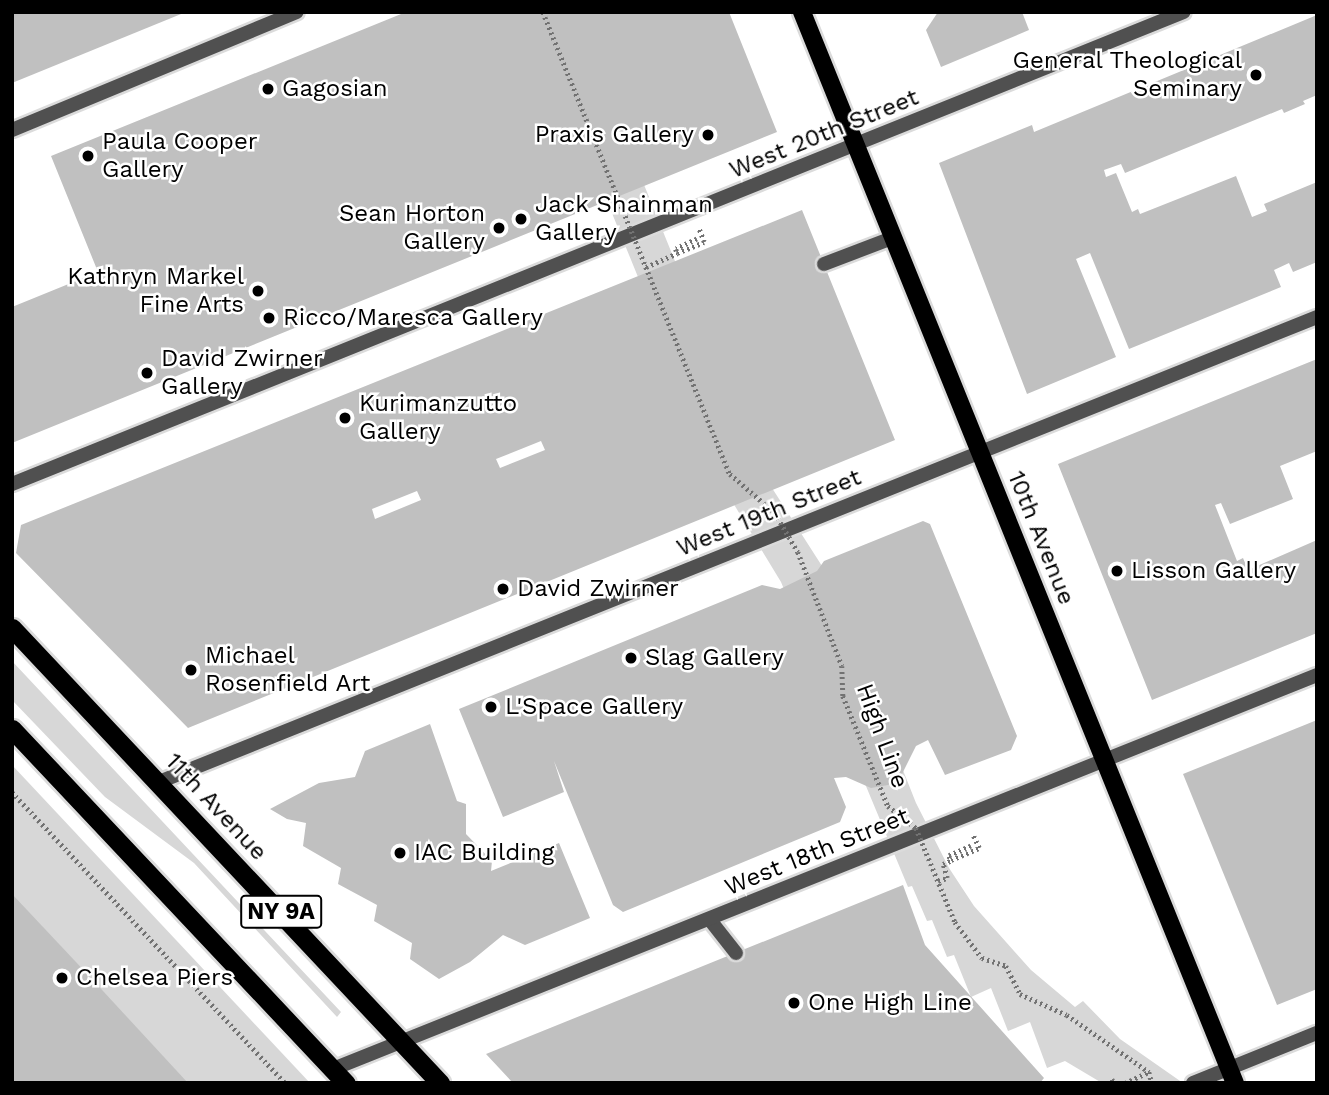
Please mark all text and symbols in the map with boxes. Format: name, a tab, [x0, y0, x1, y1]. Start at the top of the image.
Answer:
place label: General Theological Seminary	[1011, 47, 1242, 103]
marker: General Theological Seminary	[1248, 67, 1264, 83]
place label: Gagosian	[282, 75, 388, 103]
marker: Gagosian	[260, 81, 276, 97]
street label: West 20th Street	[725, 83, 923, 185]
place label: Praxis Gallery	[535, 121, 694, 149]
marker: Praxis Gallery	[700, 127, 716, 143]
place label: Paula Cooper Gallery	[102, 128, 258, 184]
marker: Paula Cooper Gallery	[80, 148, 96, 164]
place label: Jack Shainman Gallery	[535, 191, 713, 247]
place label: Sean Horton Gallery	[339, 200, 485, 256]
marker: Jack Shainman Gallery	[513, 211, 529, 227]
marker: Sean Horton Gallery	[491, 220, 507, 236]
place label: Kathryn Markel Fine Arts	[67, 263, 244, 319]
marker: Kathryn Markel Fine Arts	[250, 283, 266, 299]
place label: Ricco/Maresca Gallery	[283, 304, 543, 332]
marker: Ricco/Maresca Gallery	[261, 310, 277, 326]
place label: David Zwirner Gallery	[161, 345, 323, 401]
marker: David Zwirner Gallery	[139, 365, 155, 381]
place label: Kurimanzutto Gallery	[359, 390, 517, 446]
marker: Kurimanzutto Gallery	[337, 410, 353, 426]
street label: West 19th Street	[673, 463, 865, 563]
street label: 10th Avenue	[1001, 467, 1081, 609]
place label: Lisson Gallery	[1131, 557, 1296, 585]
marker: Lisson Gallery	[1109, 563, 1125, 579]
place label: David Zwirner	[517, 575, 679, 603]
marker: David Zwirner	[495, 581, 511, 597]
place label: Michael Rosenfield Art	[205, 642, 371, 698]
place label: Slag Gallery	[645, 644, 784, 672]
marker: Slag Gallery	[623, 650, 639, 666]
marker: Michael Rosenfield Art	[183, 662, 199, 678]
street label: High Line	[850, 680, 914, 792]
place label: L'Space Gallery	[505, 693, 683, 721]
marker: L'Space Gallery	[483, 699, 499, 715]
street label: 11th Avenue	[159, 747, 273, 867]
street label: West 18th Street	[721, 802, 913, 902]
place label: IAC Building	[414, 839, 554, 867]
marker: IAC Building	[392, 845, 408, 861]
road number: NY 9A	[239, 892, 323, 931]
place label: Chelsea Piers	[76, 964, 234, 992]
marker: Chelsea Piers	[54, 970, 70, 986]
place label: One High Line	[808, 989, 972, 1017]
marker: One High Line	[786, 995, 802, 1011]

